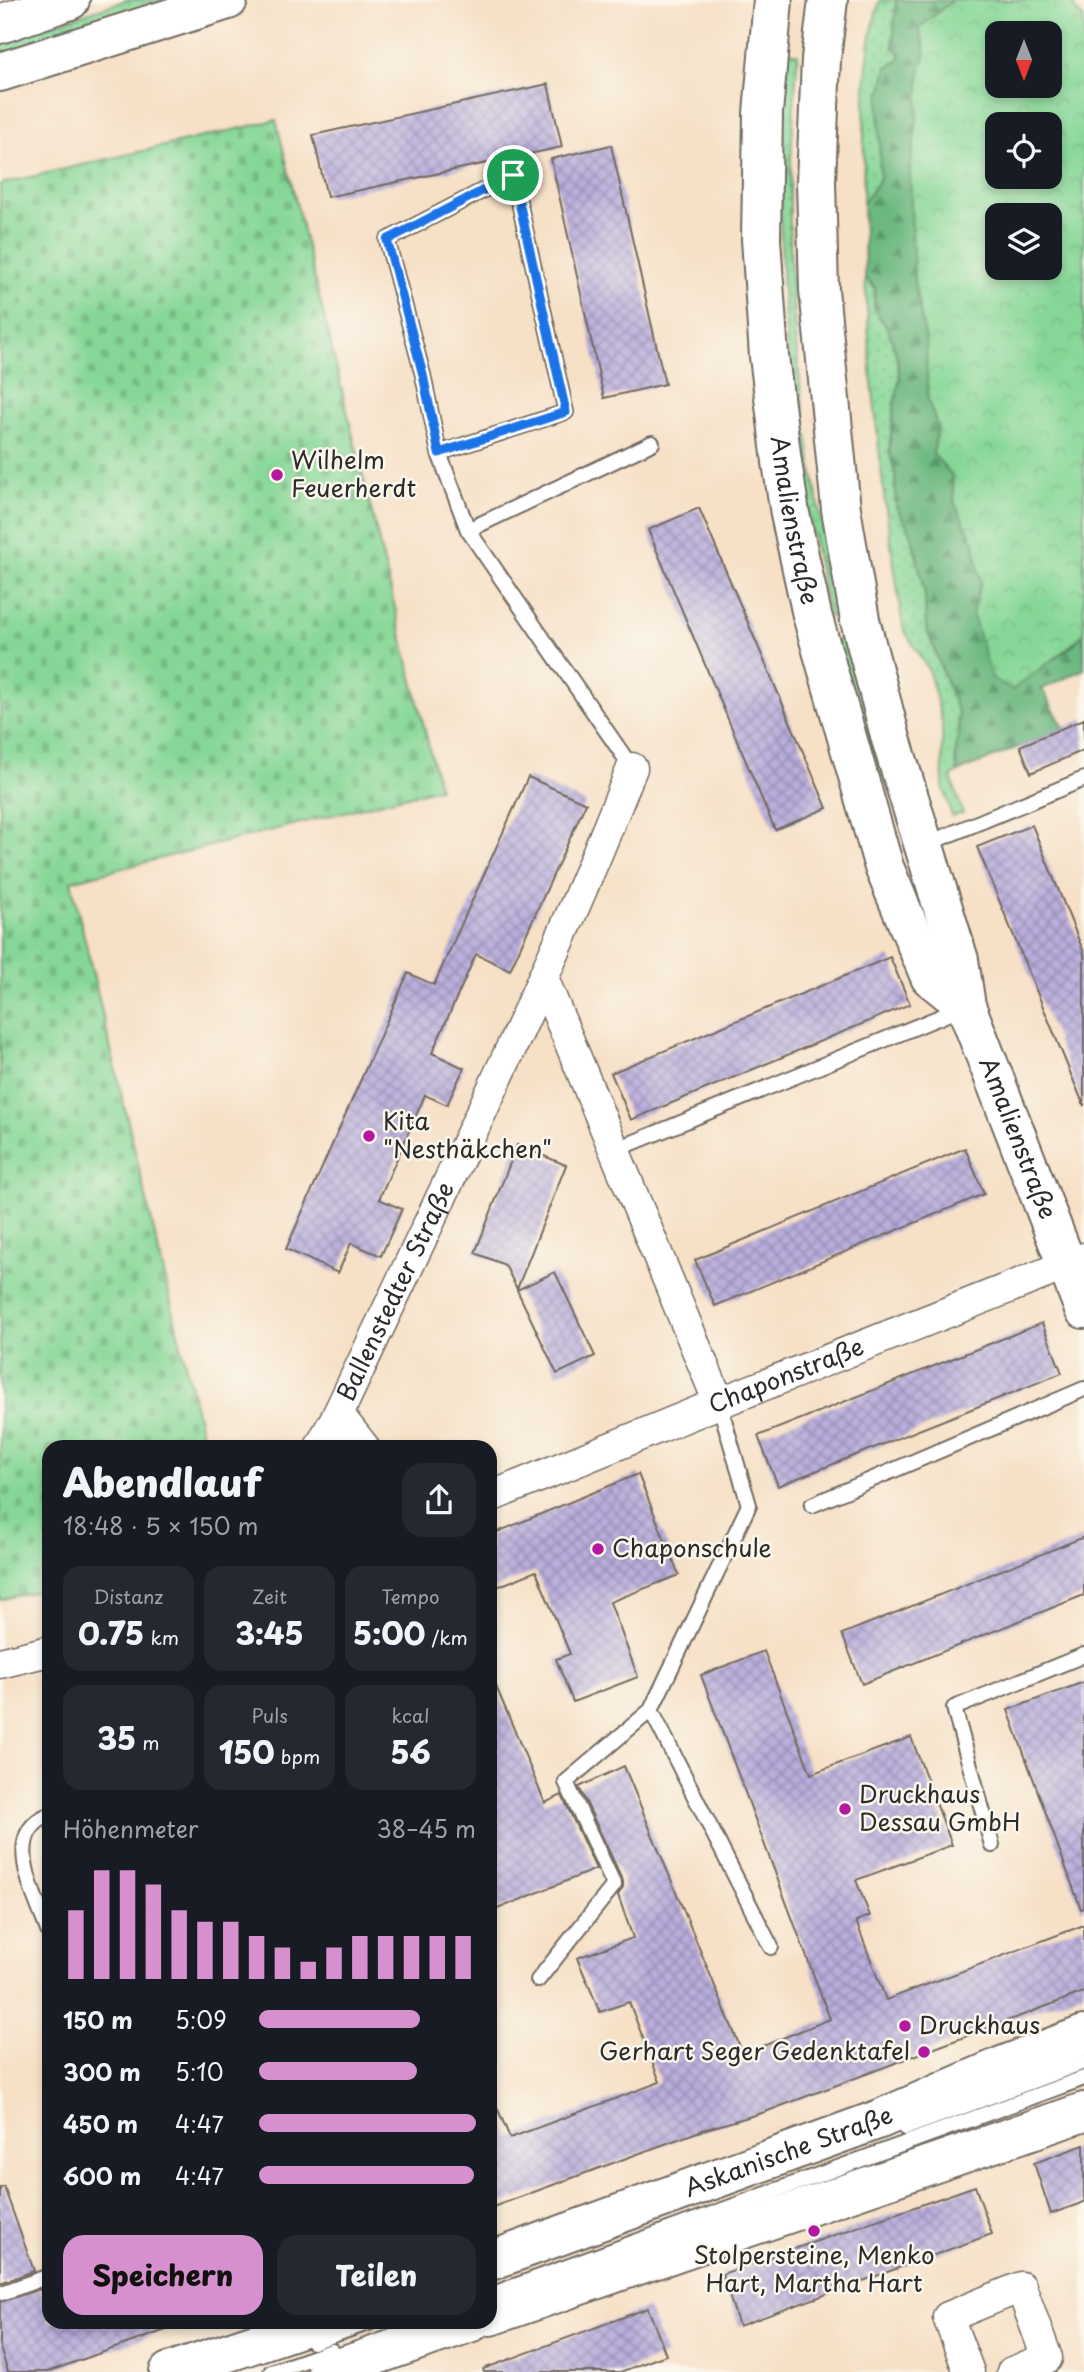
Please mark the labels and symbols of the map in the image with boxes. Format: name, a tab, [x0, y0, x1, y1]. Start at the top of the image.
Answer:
north arrow	[985, 21, 1062, 98]
pin	[483, 145, 543, 205]
street label: Amalienstraße	[763, 434, 829, 608]
place label: Wilhelm Feuerherdt	[291, 441, 417, 505]
marker: Wilhelm Feuerherdt	[269, 467, 285, 483]
street label: Amalienstraße	[972, 1051, 1067, 1224]
place label: Kita "Nesthäkchen"	[383, 1102, 552, 1166]
marker: Kita "Nesthäkchen"	[361, 1128, 377, 1144]
street label: Ballenstedter Straße	[327, 1175, 462, 1406]
street label: Chaponstraße	[702, 1327, 869, 1422]
place label: Chaponschule	[612, 1529, 772, 1565]
marker: Chaponschule	[590, 1541, 606, 1557]
place label: Druckhaus Dessau GmbH	[859, 1775, 1021, 1839]
marker: Druckhaus Dessau GmbH	[837, 1801, 853, 1817]
place label: Druckhaus	[919, 2006, 1040, 2042]
marker: Druckhaus	[897, 2018, 913, 2034]
place label: Gerhart Seger Gedenktafel	[599, 2032, 910, 2068]
marker: Gerhart Seger Gedenktafel	[916, 2044, 932, 2060]
street label: Askanische Straße	[679, 2096, 898, 2205]
marker: Stolpersteine, Menko Hart, Martha Hart	[806, 2223, 822, 2239]
place label: Stolpersteine, Menko Hart, Martha Hart	[693, 2236, 935, 2300]

